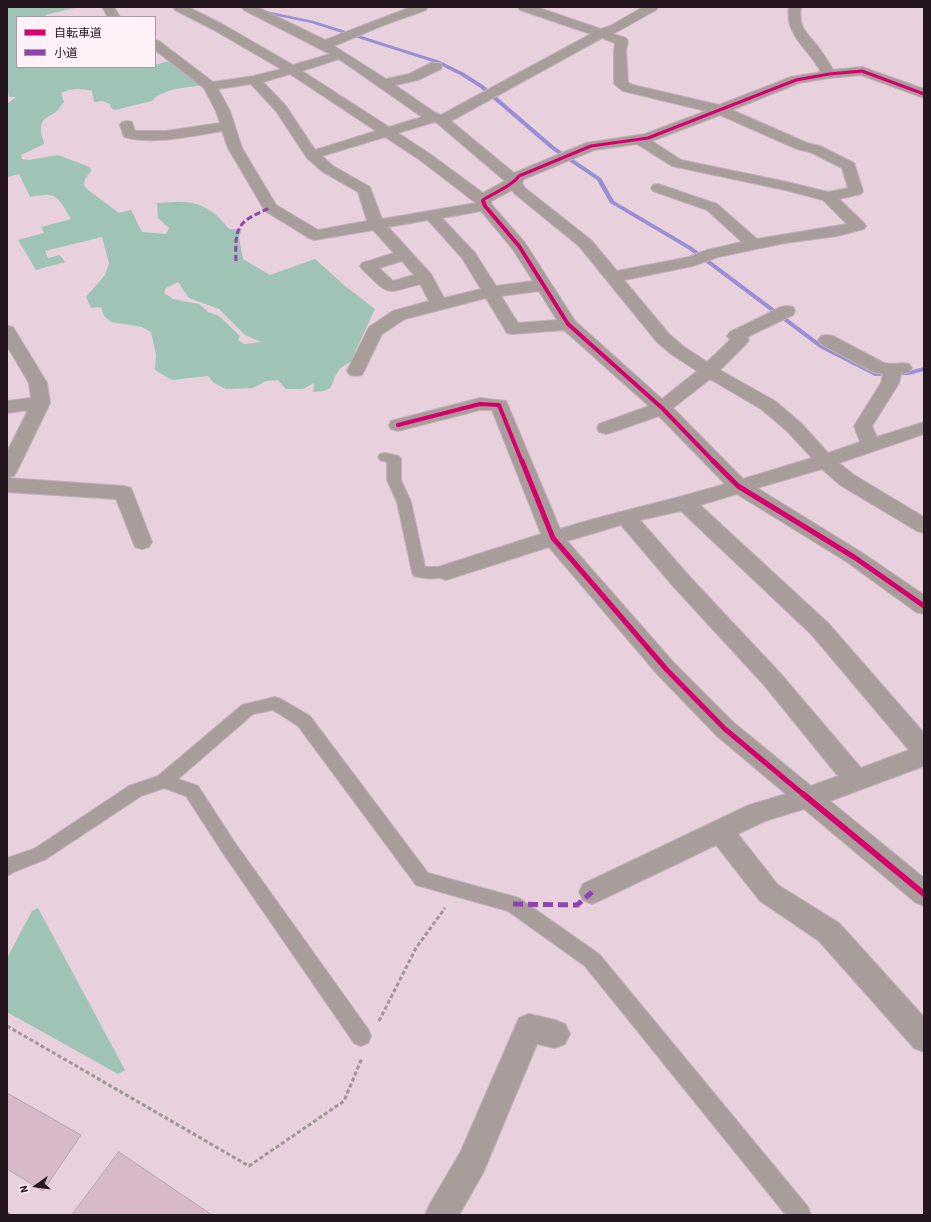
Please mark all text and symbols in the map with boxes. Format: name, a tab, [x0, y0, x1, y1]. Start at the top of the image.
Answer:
legend	[16, 16, 156, 68]
text: 自転車道	[54, 25, 102, 42]
text: 小道	[54, 45, 78, 62]
north arrow	[16, 1166, 56, 1206]
text: N	[16, 1184, 32, 1194]

